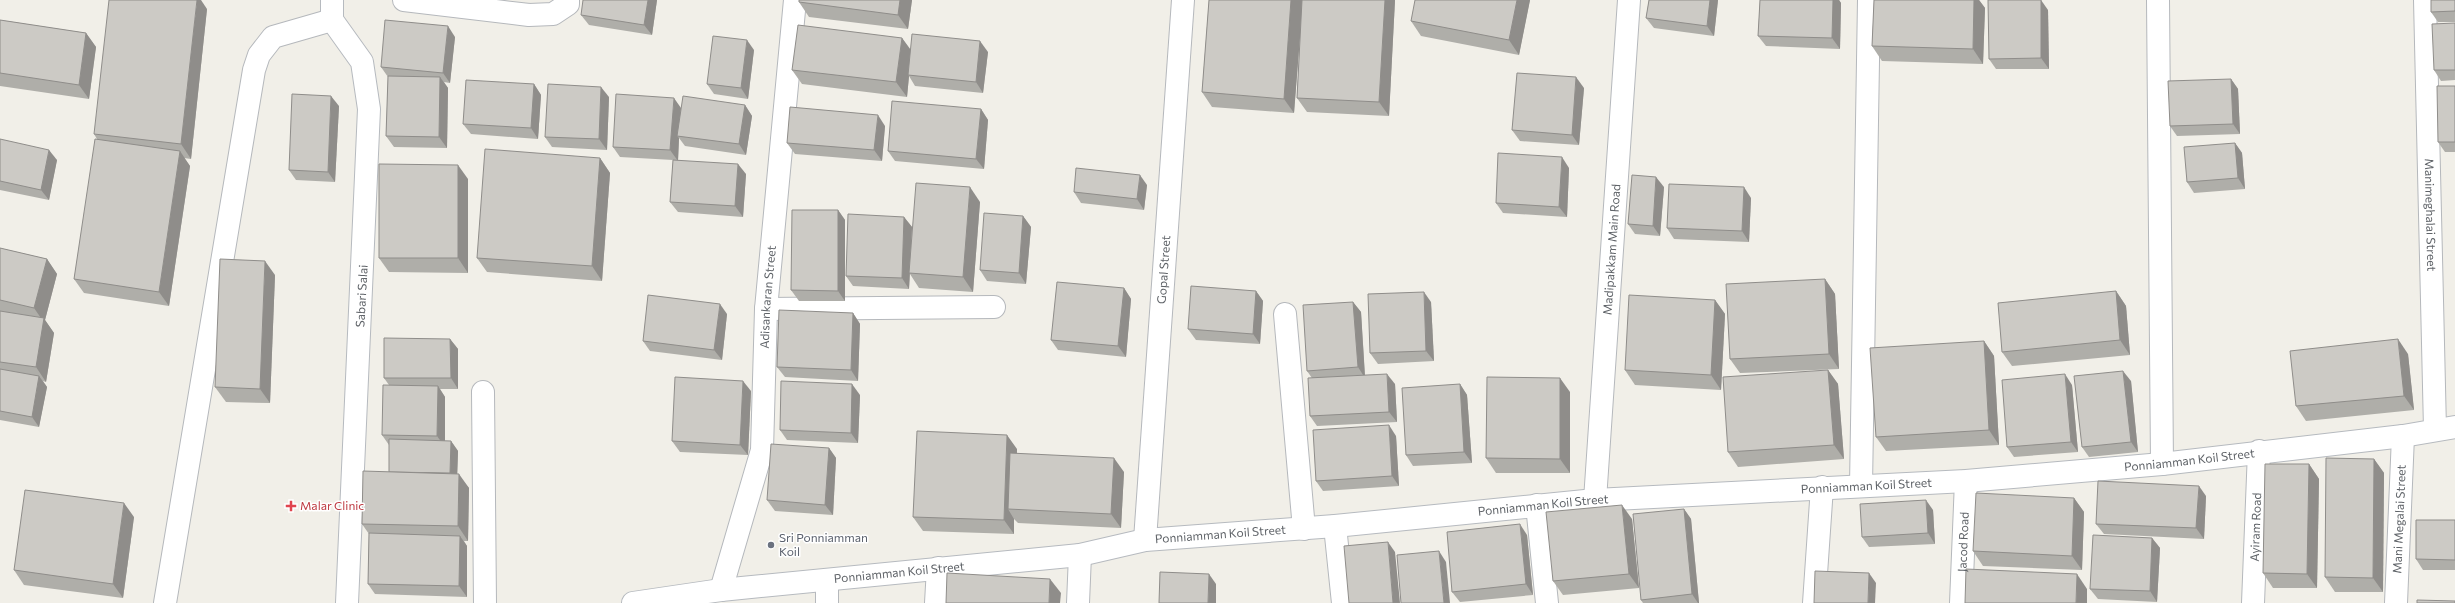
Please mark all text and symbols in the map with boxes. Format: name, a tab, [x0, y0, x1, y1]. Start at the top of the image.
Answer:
street label: Manimeghalai Street	[2423, 158, 2439, 272]
street label: Madipakkam Main Road	[1600, 184, 1622, 315]
street label: Gopal Street	[1154, 235, 1172, 304]
street label: Adisankaran Street	[757, 245, 778, 349]
street label: Sabari Salai	[352, 264, 370, 328]
street label: Ponniamman Koil Street	[2123, 445, 2255, 473]
street label: Mani Megalai Street	[2389, 464, 2408, 574]
street label: Ponniamman Koil Street	[1800, 475, 1932, 495]
street label: Ponniamman Koil Street	[1477, 491, 1609, 518]
street label: Ayiram Road	[2247, 492, 2263, 562]
place label: Malar Clinic	[300, 498, 364, 512]
marker: Malar Clinic	[285, 500, 297, 512]
street label: Jacod Road	[1954, 512, 1971, 572]
street label: Ponniamman Koil Street	[1154, 522, 1286, 545]
place label: Sri Ponniamman Koil	[779, 530, 868, 558]
marker: Sri Ponniamman Koil	[766, 540, 776, 550]
street label: Ponniamman Koil Street	[833, 558, 965, 585]

